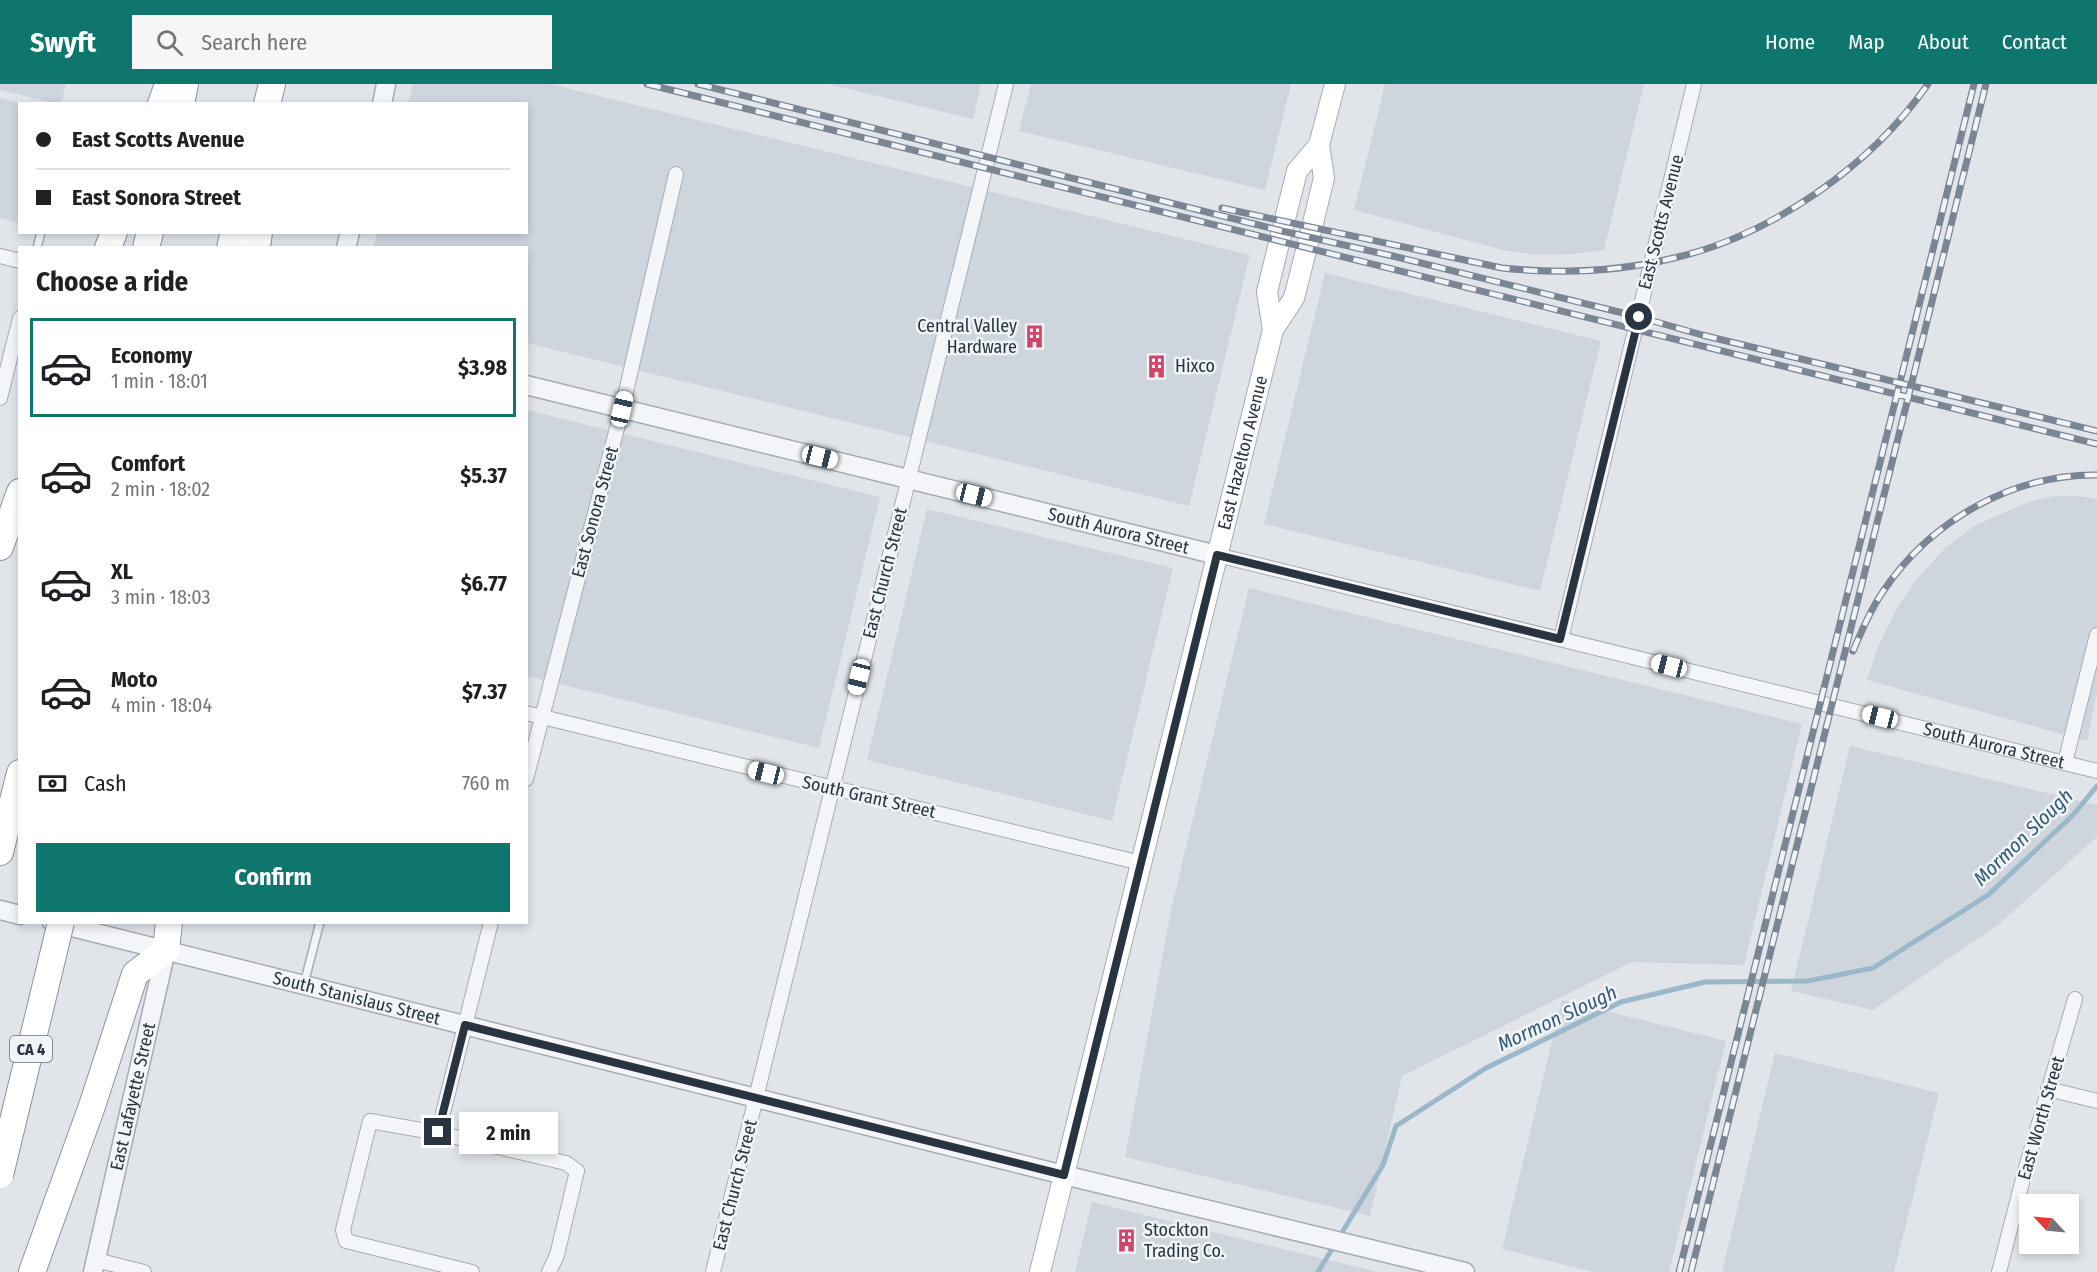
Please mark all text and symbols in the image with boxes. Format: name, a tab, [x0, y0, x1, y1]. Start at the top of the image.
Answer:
search box	[132, 15, 552, 69]
text: Swyft	[30, 26, 96, 59]
icon: search	[153, 26, 186, 59]
text: Search here	[201, 29, 307, 56]
text: Home	[1765, 29, 1815, 55]
text: Map	[1848, 29, 1885, 55]
text: About	[1918, 29, 1969, 55]
text: Contact	[2002, 29, 2067, 55]
text: East Scotts Avenue	[72, 126, 244, 153]
street label: East Scotts Avenue	[1634, 152, 1688, 292]
text: East Sonora Street	[72, 184, 241, 211]
text: Choose a ride	[36, 266, 188, 298]
route start	[1625, 303, 1652, 330]
place label: Central Valley Hardware	[917, 315, 1017, 358]
building icon: Central Valley Hardware	[1022, 323, 1048, 349]
icon: car	[39, 341, 93, 395]
text: Economy	[111, 342, 192, 369]
building icon: Hixco	[1144, 353, 1170, 379]
text: $3.98	[458, 354, 507, 381]
place label: Hixco	[1175, 355, 1215, 377]
text: 1 min · 18:01	[111, 369, 208, 393]
street label: East Hazelton Avenue	[1213, 373, 1272, 532]
car	[609, 389, 635, 429]
street label: East Sonora Street	[567, 444, 623, 580]
car	[800, 444, 840, 470]
icon: car	[39, 449, 93, 503]
text: Comfort	[111, 450, 185, 477]
text: $5.37	[460, 462, 507, 489]
text: 2 min · 18:02	[111, 477, 210, 501]
car	[954, 482, 994, 508]
street label: South Aurora Street	[1045, 503, 1191, 559]
street label: East Church Street	[858, 505, 912, 641]
icon: car	[39, 557, 93, 611]
text: XL	[111, 558, 133, 585]
text: $6.77	[461, 570, 507, 597]
text: 3 min · 18:03	[111, 585, 211, 609]
car	[1649, 653, 1689, 679]
car	[846, 657, 872, 697]
icon: car	[39, 665, 93, 719]
text: Moto	[111, 666, 158, 693]
text: $7.37	[462, 678, 507, 705]
text: 4 min · 18:04	[111, 693, 212, 717]
car	[1860, 704, 1900, 730]
street label: South Aurora Street	[1921, 718, 2067, 774]
car	[746, 760, 786, 786]
icon: cash	[36, 767, 69, 800]
text: Cash	[84, 770, 127, 797]
text: 760 m	[462, 771, 510, 795]
street label: South Grant Street	[800, 771, 938, 823]
water label: Mormon Slough	[1968, 784, 2078, 890]
button: Confirm	[36, 843, 510, 912]
street label: South Stanislaus Street	[271, 967, 443, 1030]
water label: Mormon Slough	[1493, 980, 1621, 1056]
street label: East Lafayette Street	[105, 1020, 160, 1173]
road number: CA 4	[10, 1036, 52, 1062]
street label: East Worth Street	[2013, 1054, 2069, 1182]
callout: 2 min	[459, 1111, 558, 1153]
street label: East Church Street	[708, 1117, 762, 1253]
route end	[424, 1118, 451, 1145]
text: 2 min	[486, 1121, 531, 1145]
north arrow	[2019, 1194, 2079, 1254]
map controls	[2019, 1194, 2079, 1254]
place label: Stockton Trading Co.	[1144, 1219, 1225, 1262]
building icon: Stockton Trading Co.	[1113, 1227, 1139, 1253]

